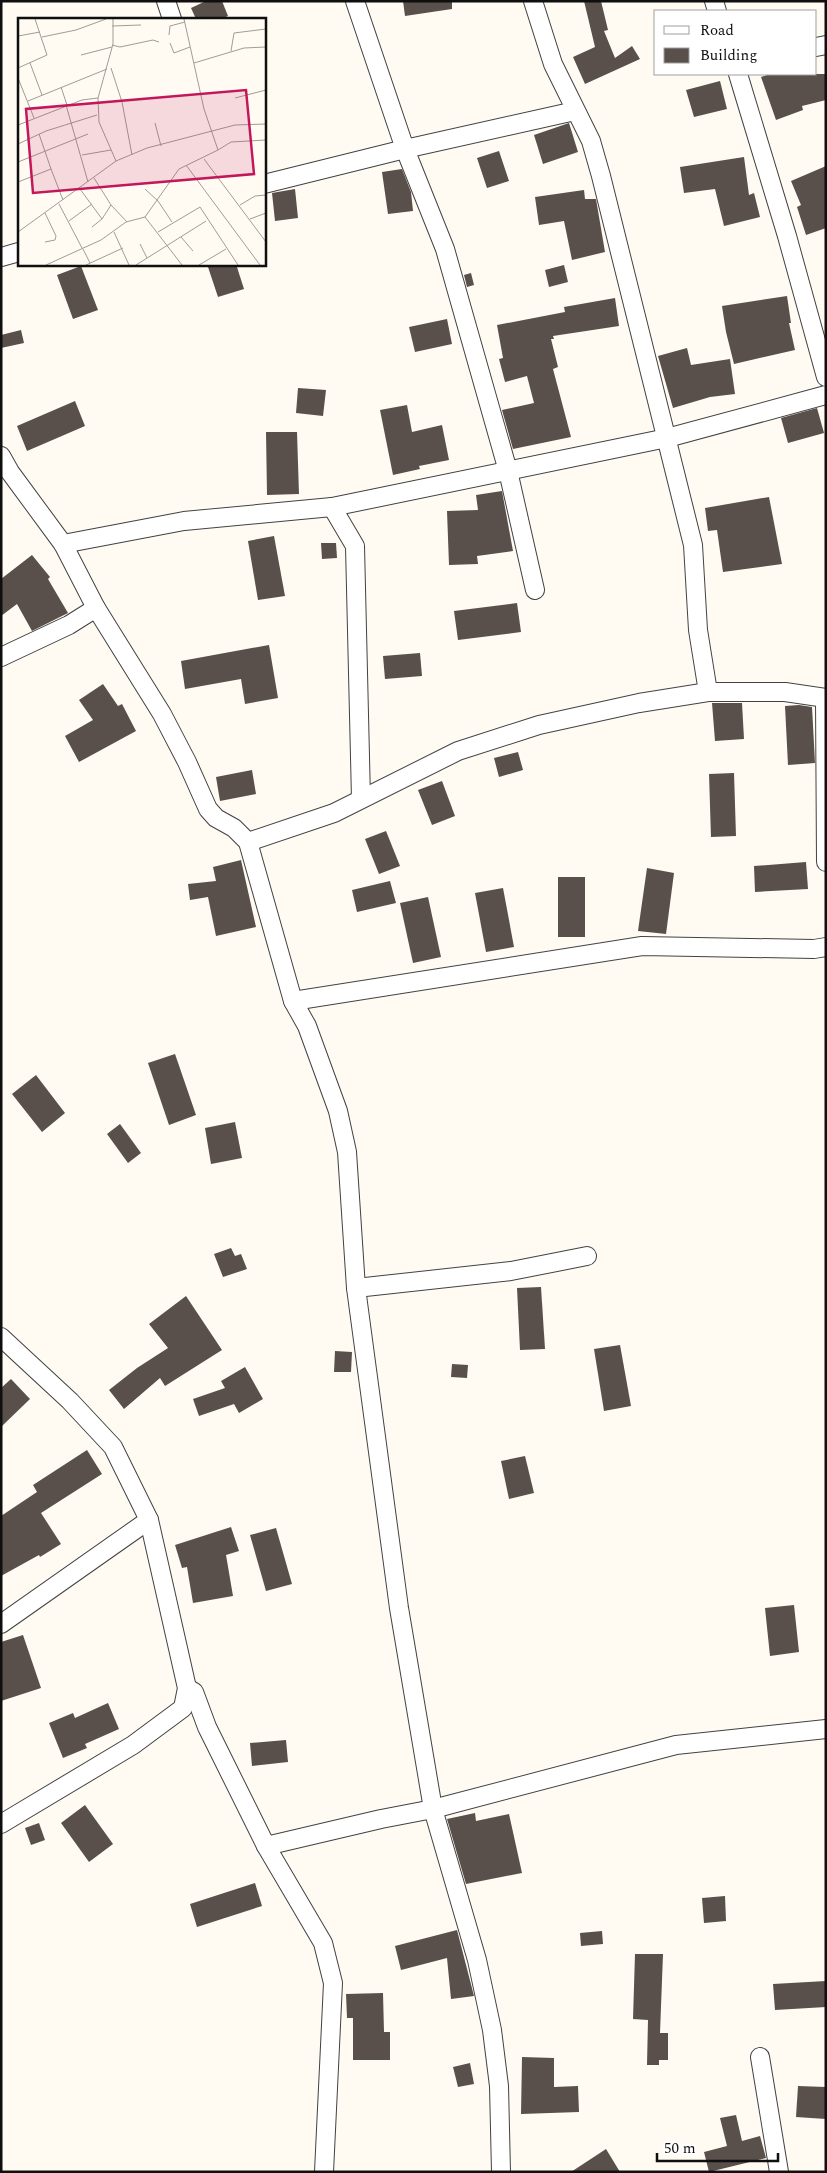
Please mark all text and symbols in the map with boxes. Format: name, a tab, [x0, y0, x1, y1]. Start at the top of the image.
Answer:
legend	[654, 10, 817, 75]
inset map	[18, 18, 265, 265]
text: Road	[700, 19, 734, 42]
text: Building	[700, 44, 757, 67]
scale bar	[657, 2130, 778, 2162]
text: 50 m	[664, 2137, 696, 2160]

